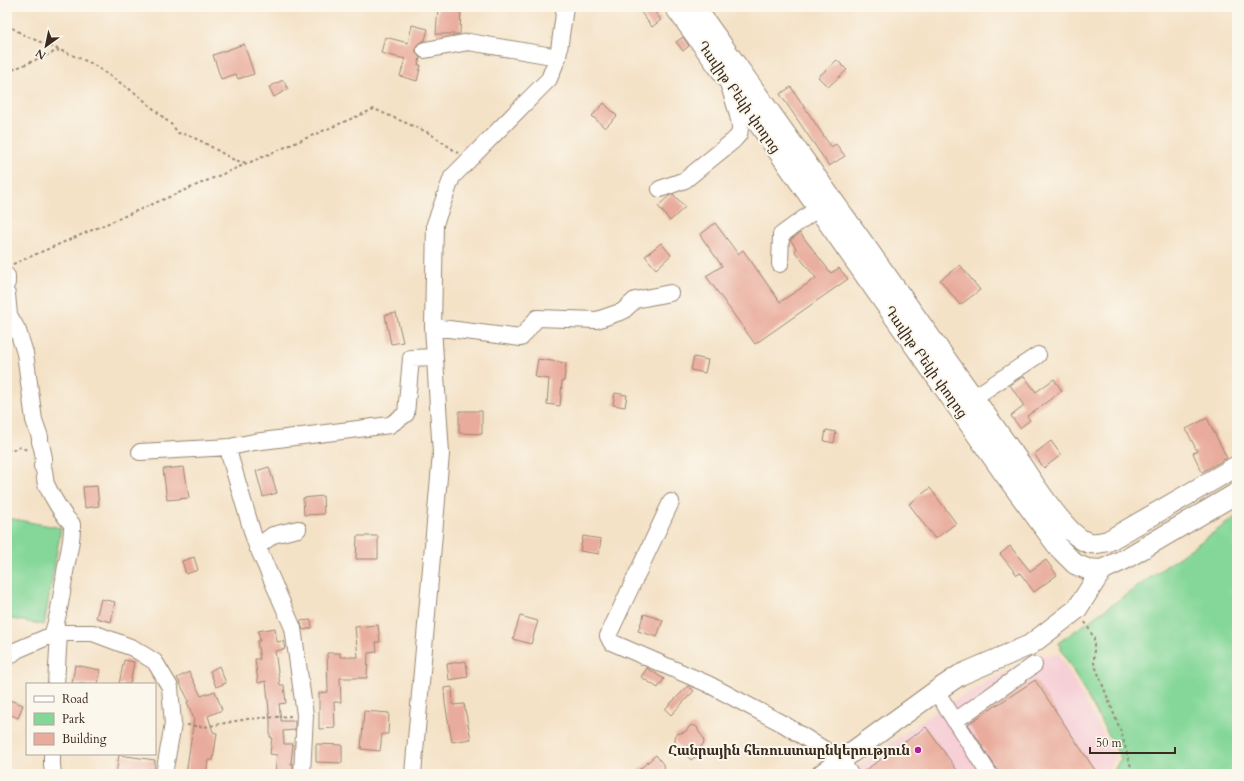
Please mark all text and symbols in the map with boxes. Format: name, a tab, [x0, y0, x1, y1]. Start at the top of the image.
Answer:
north arrow	[26, 26, 66, 66]
street label: Դավիթ Բեկի փողոց	[693, 37, 785, 157]
text: N	[32, 45, 49, 63]
street label: Դավիթ Բեկի փողոց	[880, 302, 972, 422]
legend	[26, 683, 156, 755]
text: Road	[62, 691, 89, 707]
text: Park	[62, 711, 86, 727]
scale bar	[1090, 729, 1175, 755]
text: Building	[62, 731, 107, 747]
text: 50 m	[1096, 735, 1123, 751]
place label: Հանրային հեռուստաընկերություն	[668, 741, 910, 760]
marker: Հանրային հեռուստաընկերություն	[913, 745, 923, 755]

